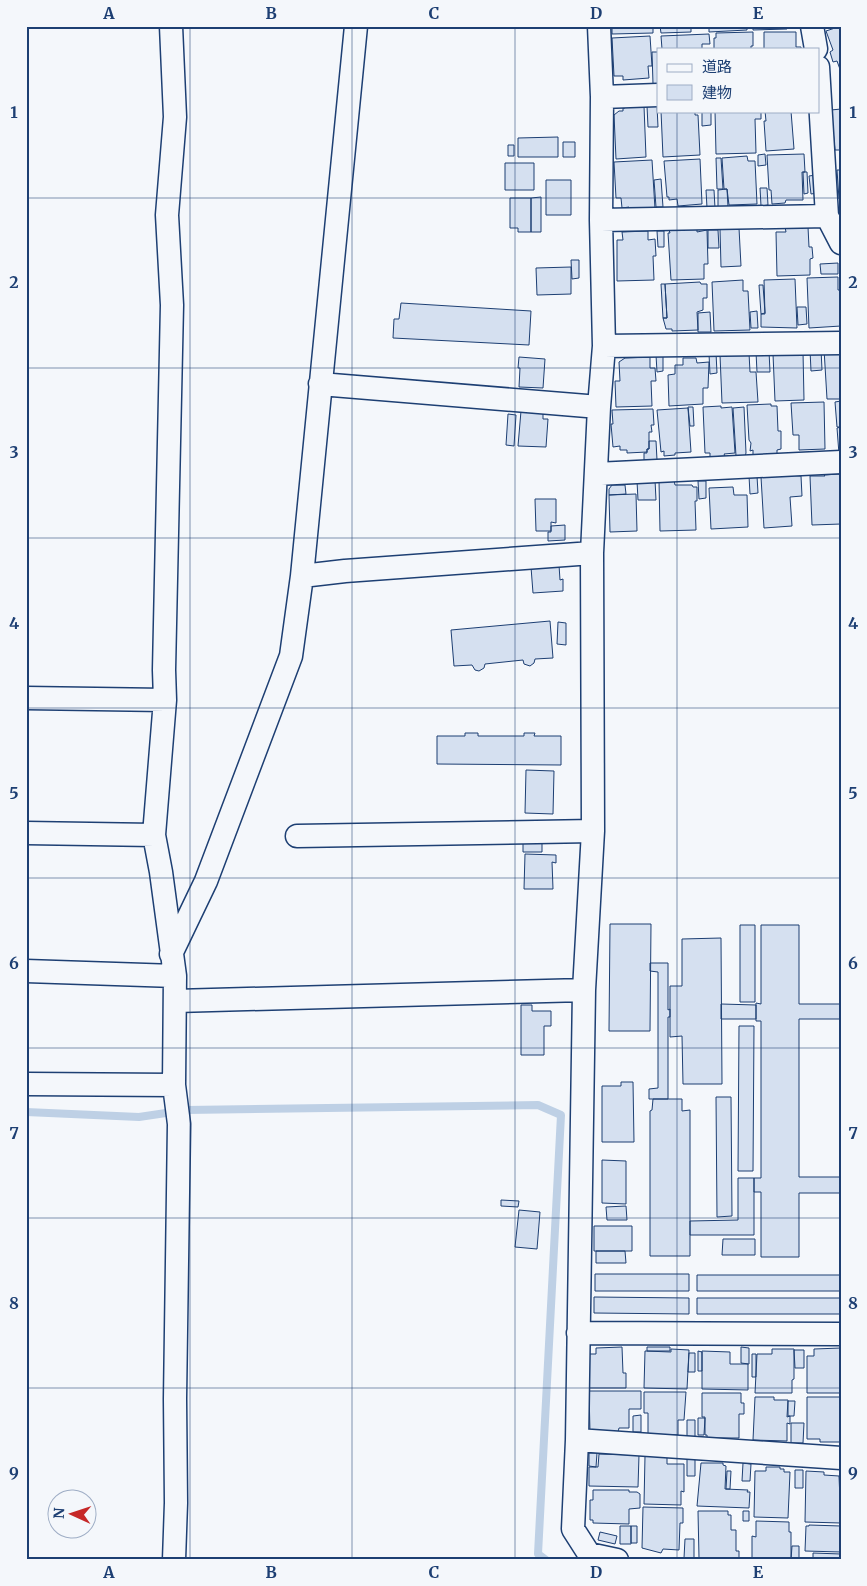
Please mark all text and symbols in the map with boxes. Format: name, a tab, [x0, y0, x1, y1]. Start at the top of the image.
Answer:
text: A	[102, 3, 115, 23]
text: B	[265, 3, 277, 23]
text: C	[429, 3, 439, 23]
text: D	[590, 3, 602, 23]
text: E	[753, 3, 764, 23]
legend	[657, 48, 820, 112]
text: 道路	[702, 57, 732, 76]
text: 建物	[702, 83, 732, 102]
text: 1	[10, 102, 18, 122]
text: 1	[849, 102, 857, 122]
text: 2	[9, 272, 19, 292]
text: 2	[848, 272, 858, 292]
text: 3	[9, 442, 19, 462]
text: 3	[848, 442, 858, 462]
text: 4	[9, 613, 19, 633]
text: 4	[848, 613, 858, 633]
text: 5	[9, 783, 19, 803]
text: 5	[848, 783, 858, 803]
text: 6	[9, 953, 19, 973]
text: 6	[848, 953, 858, 973]
text: 7	[9, 1123, 19, 1143]
text: 7	[848, 1123, 858, 1143]
text: 8	[9, 1293, 19, 1313]
text: 8	[848, 1293, 858, 1313]
text: 9	[9, 1463, 19, 1483]
text: 9	[848, 1463, 858, 1483]
north arrow	[48, 1488, 98, 1538]
text: N	[50, 1507, 68, 1519]
text: A	[102, 1562, 115, 1582]
text: B	[265, 1562, 277, 1582]
text: C	[429, 1562, 439, 1582]
text: D	[590, 1562, 602, 1582]
text: E	[753, 1562, 764, 1582]

